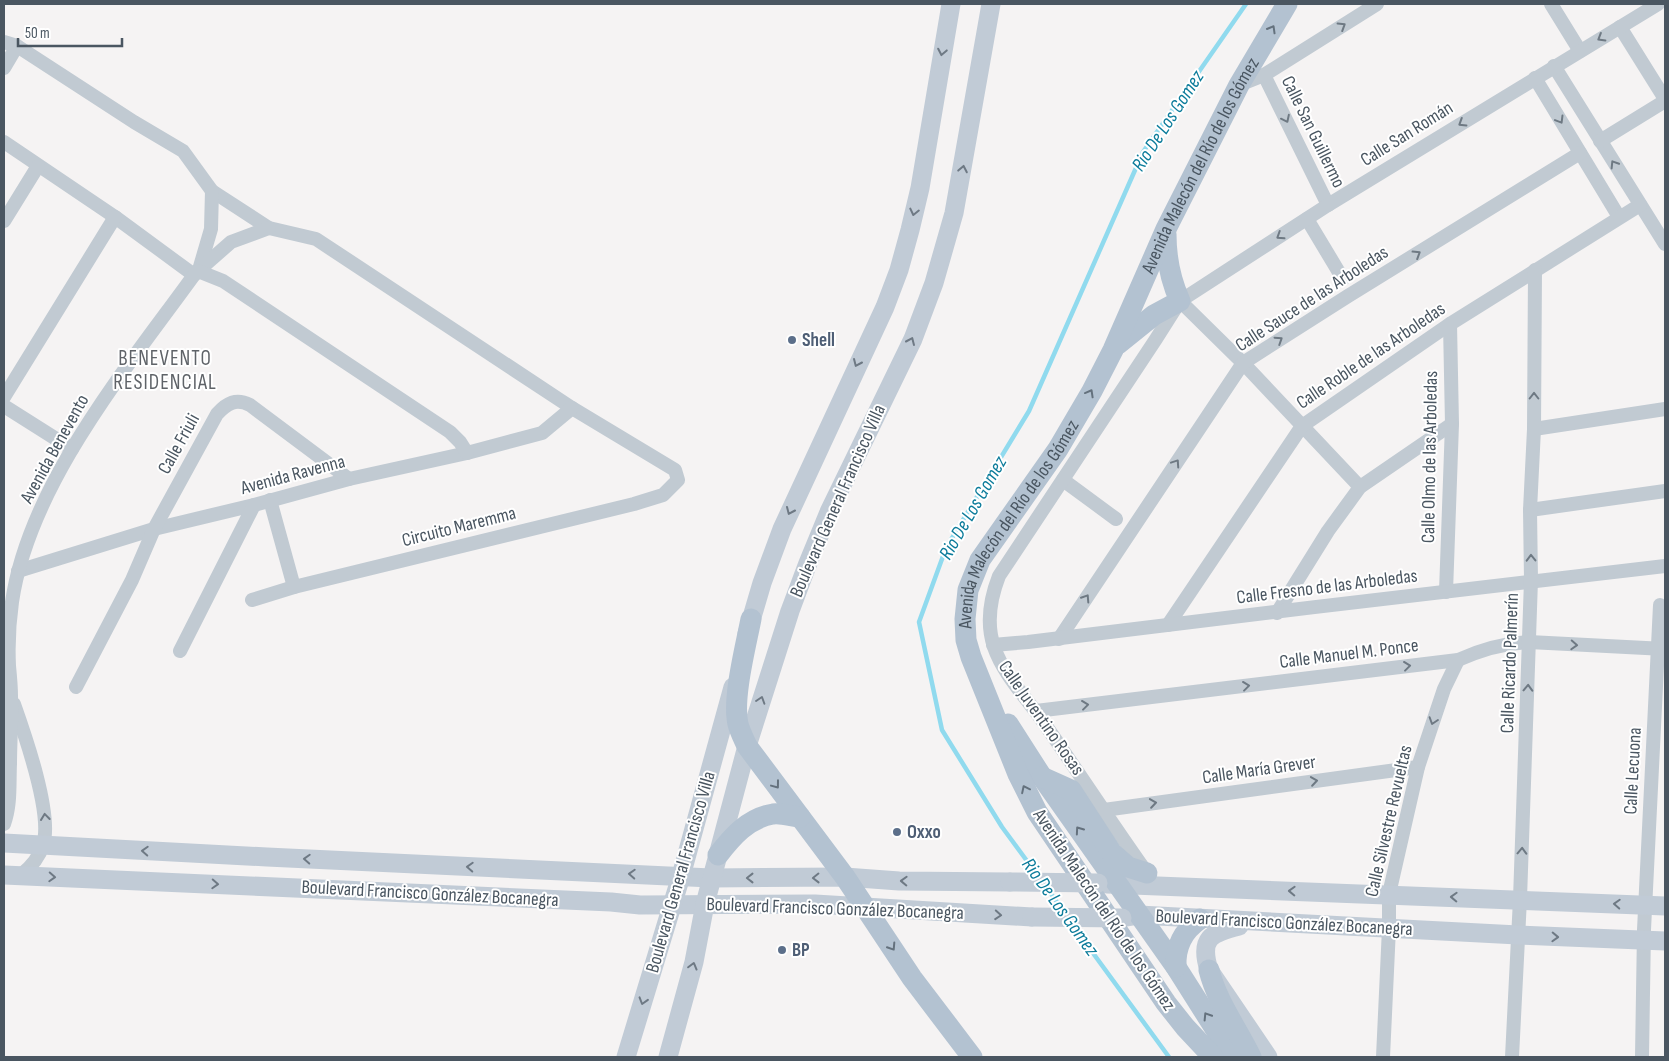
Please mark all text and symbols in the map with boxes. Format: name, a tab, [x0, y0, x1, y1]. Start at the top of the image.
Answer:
scale bar	[18, 15, 121, 47]
one-way arrow	[1336, 23, 1345, 32]
text: 50 m	[25, 24, 50, 43]
one-way arrow	[1266, 25, 1276, 34]
one-way arrow	[1598, 32, 1607, 42]
one-way arrow	[937, 47, 947, 56]
street label: Avenida Malecón del Río de los Gómez	[1136, 53, 1264, 278]
water label: Rio De Los Gomez	[1127, 65, 1210, 176]
street label: Calle San Guillermo	[1276, 72, 1350, 192]
street label: Calle San Román	[1357, 97, 1457, 171]
one-way arrow	[1279, 114, 1290, 123]
one-way arrow	[1553, 114, 1563, 123]
one-way arrow	[1459, 116, 1468, 126]
one-way arrow	[1611, 160, 1621, 169]
one-way arrow	[957, 164, 967, 173]
one-way arrow	[909, 207, 920, 216]
one-way arrow	[1276, 230, 1285, 240]
street label: Calle Sauce de las Arboledas	[1231, 241, 1393, 357]
one-way arrow	[1411, 250, 1420, 260]
street label: Calle Roble de las Arboledas	[1292, 298, 1450, 414]
place label: Shell	[802, 329, 835, 352]
marker: Shell	[786, 334, 798, 346]
one-way arrow	[905, 337, 916, 346]
one-way arrow	[1273, 337, 1283, 346]
district label: BENEVENTO RESIDENCIAL	[113, 346, 217, 395]
one-way arrow	[853, 358, 864, 367]
street label: Calle Olmo de las Arboledas	[1417, 371, 1443, 543]
street label: Avenida Benevento	[15, 390, 94, 508]
one-way arrow	[1084, 390, 1094, 399]
one-way arrow	[1529, 392, 1539, 400]
street label: Boulevard General Francisco Villa	[785, 401, 891, 601]
street label: Calle Friuli	[153, 410, 205, 478]
street label: Avenida Malecón del Río de los Gómez	[953, 416, 1084, 630]
street label: Avenida Ravenna	[237, 450, 348, 500]
water label: Rio De Los Gomez	[934, 451, 1013, 564]
one-way arrow	[1170, 459, 1179, 468]
street label: Circuito Maremma	[400, 502, 518, 552]
one-way arrow	[786, 506, 797, 515]
one-way arrow	[1526, 554, 1536, 562]
street label: Calle Fresno de las Arboledas	[1235, 564, 1419, 610]
street label: Calle Ricardo Palmerín	[1496, 592, 1524, 734]
one-way arrow	[1080, 594, 1089, 603]
street label: Calle Manuel M. Ponce	[1278, 634, 1420, 674]
one-way arrow	[1570, 639, 1578, 650]
street label: Calle Juventino Rosas	[993, 656, 1089, 780]
one-way arrow	[1404, 661, 1412, 672]
one-way arrow	[1242, 681, 1250, 692]
one-way arrow	[1522, 684, 1533, 692]
one-way arrow	[756, 696, 766, 705]
one-way arrow	[1080, 701, 1089, 711]
one-way arrow	[1429, 716, 1439, 725]
street label: Calle Lecuona	[1619, 727, 1647, 815]
street label: Calle Silvestre Revueltas	[1360, 743, 1418, 899]
street label: Calle María Grever	[1201, 751, 1318, 789]
street label: Boulevard General Francisco Villa	[641, 769, 721, 975]
one-way arrow	[1310, 776, 1318, 787]
one-way arrow	[770, 779, 779, 789]
one-way arrow	[1021, 785, 1031, 794]
one-way arrow	[1149, 798, 1157, 809]
street label: Avenida Malecón del Río de los Gómez	[1027, 804, 1180, 1015]
one-way arrow	[40, 813, 50, 822]
place label: Oxxo	[907, 821, 941, 844]
marker: Oxxo	[891, 826, 903, 838]
one-way arrow	[1076, 826, 1085, 836]
one-way arrow	[141, 845, 149, 856]
one-way arrow	[1517, 846, 1527, 854]
water label: Rio De Los Gomez	[1016, 853, 1104, 961]
one-way arrow	[303, 854, 311, 865]
one-way arrow	[466, 861, 474, 872]
one-way arrow	[628, 868, 636, 879]
one-way arrow	[49, 871, 57, 882]
one-way arrow	[745, 873, 753, 883]
one-way arrow	[812, 873, 820, 883]
street label: Boulevard Francisco González Bocanegra	[301, 876, 559, 912]
one-way arrow	[900, 876, 908, 886]
one-way arrow	[211, 879, 219, 890]
one-way arrow	[1288, 886, 1296, 897]
one-way arrow	[1450, 891, 1458, 902]
street label: Boulevard Francisco González Bocanegra	[706, 893, 964, 925]
one-way arrow	[1612, 899, 1620, 909]
street label: Boulevard Francisco González Bocanegra	[1155, 905, 1413, 941]
one-way arrow	[994, 910, 1002, 921]
one-way arrow	[1551, 931, 1559, 942]
place label: BP	[792, 939, 810, 962]
one-way arrow	[886, 941, 895, 951]
marker: BP	[776, 944, 788, 956]
one-way arrow	[687, 961, 698, 970]
one-way arrow	[638, 997, 648, 1005]
one-way arrow	[1203, 1013, 1213, 1022]

